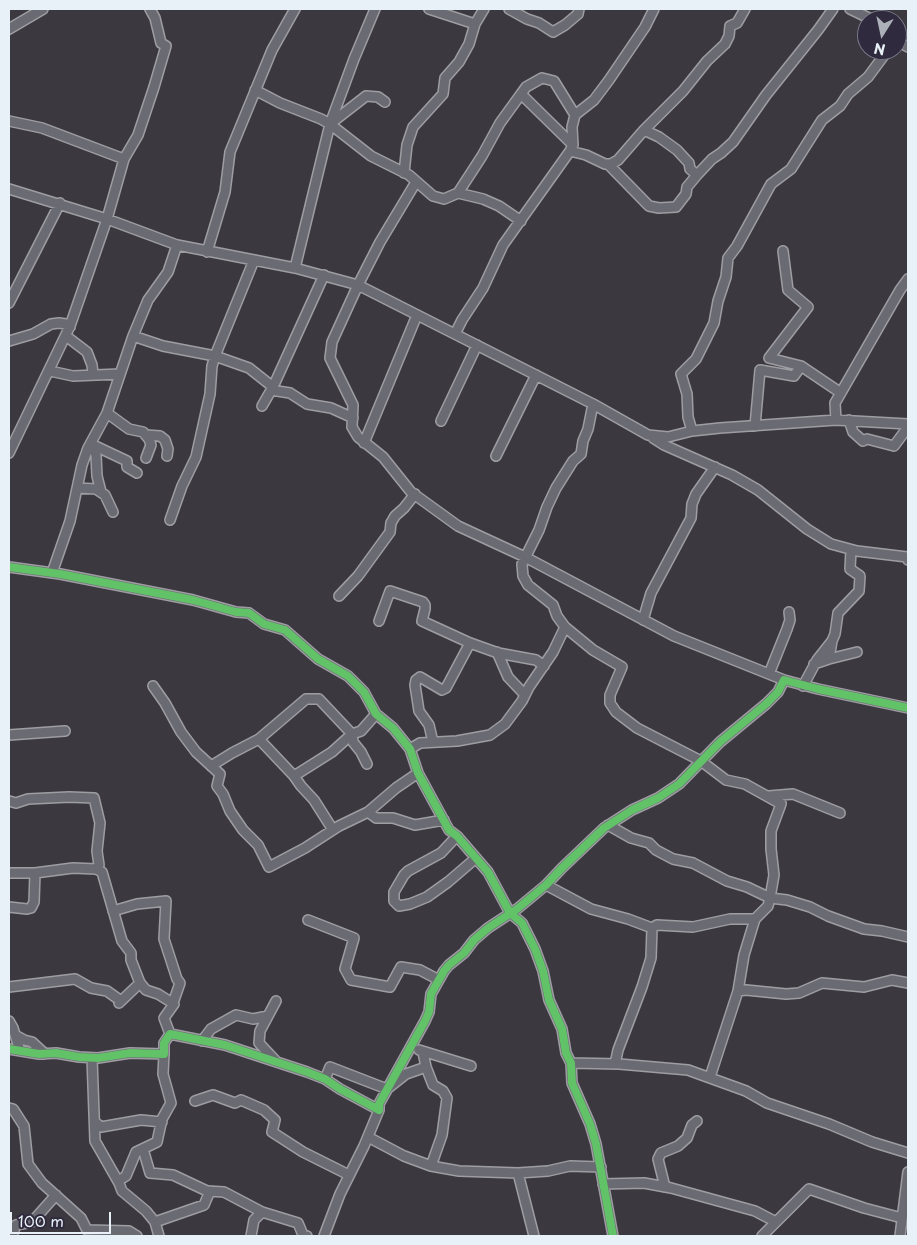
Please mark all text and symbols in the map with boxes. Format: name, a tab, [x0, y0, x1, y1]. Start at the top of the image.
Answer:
north arrow	[857, 10, 907, 60]
text: N	[872, 38, 887, 61]
scale bar	[12, 1202, 114, 1234]
text: 100 m	[18, 1209, 64, 1232]

